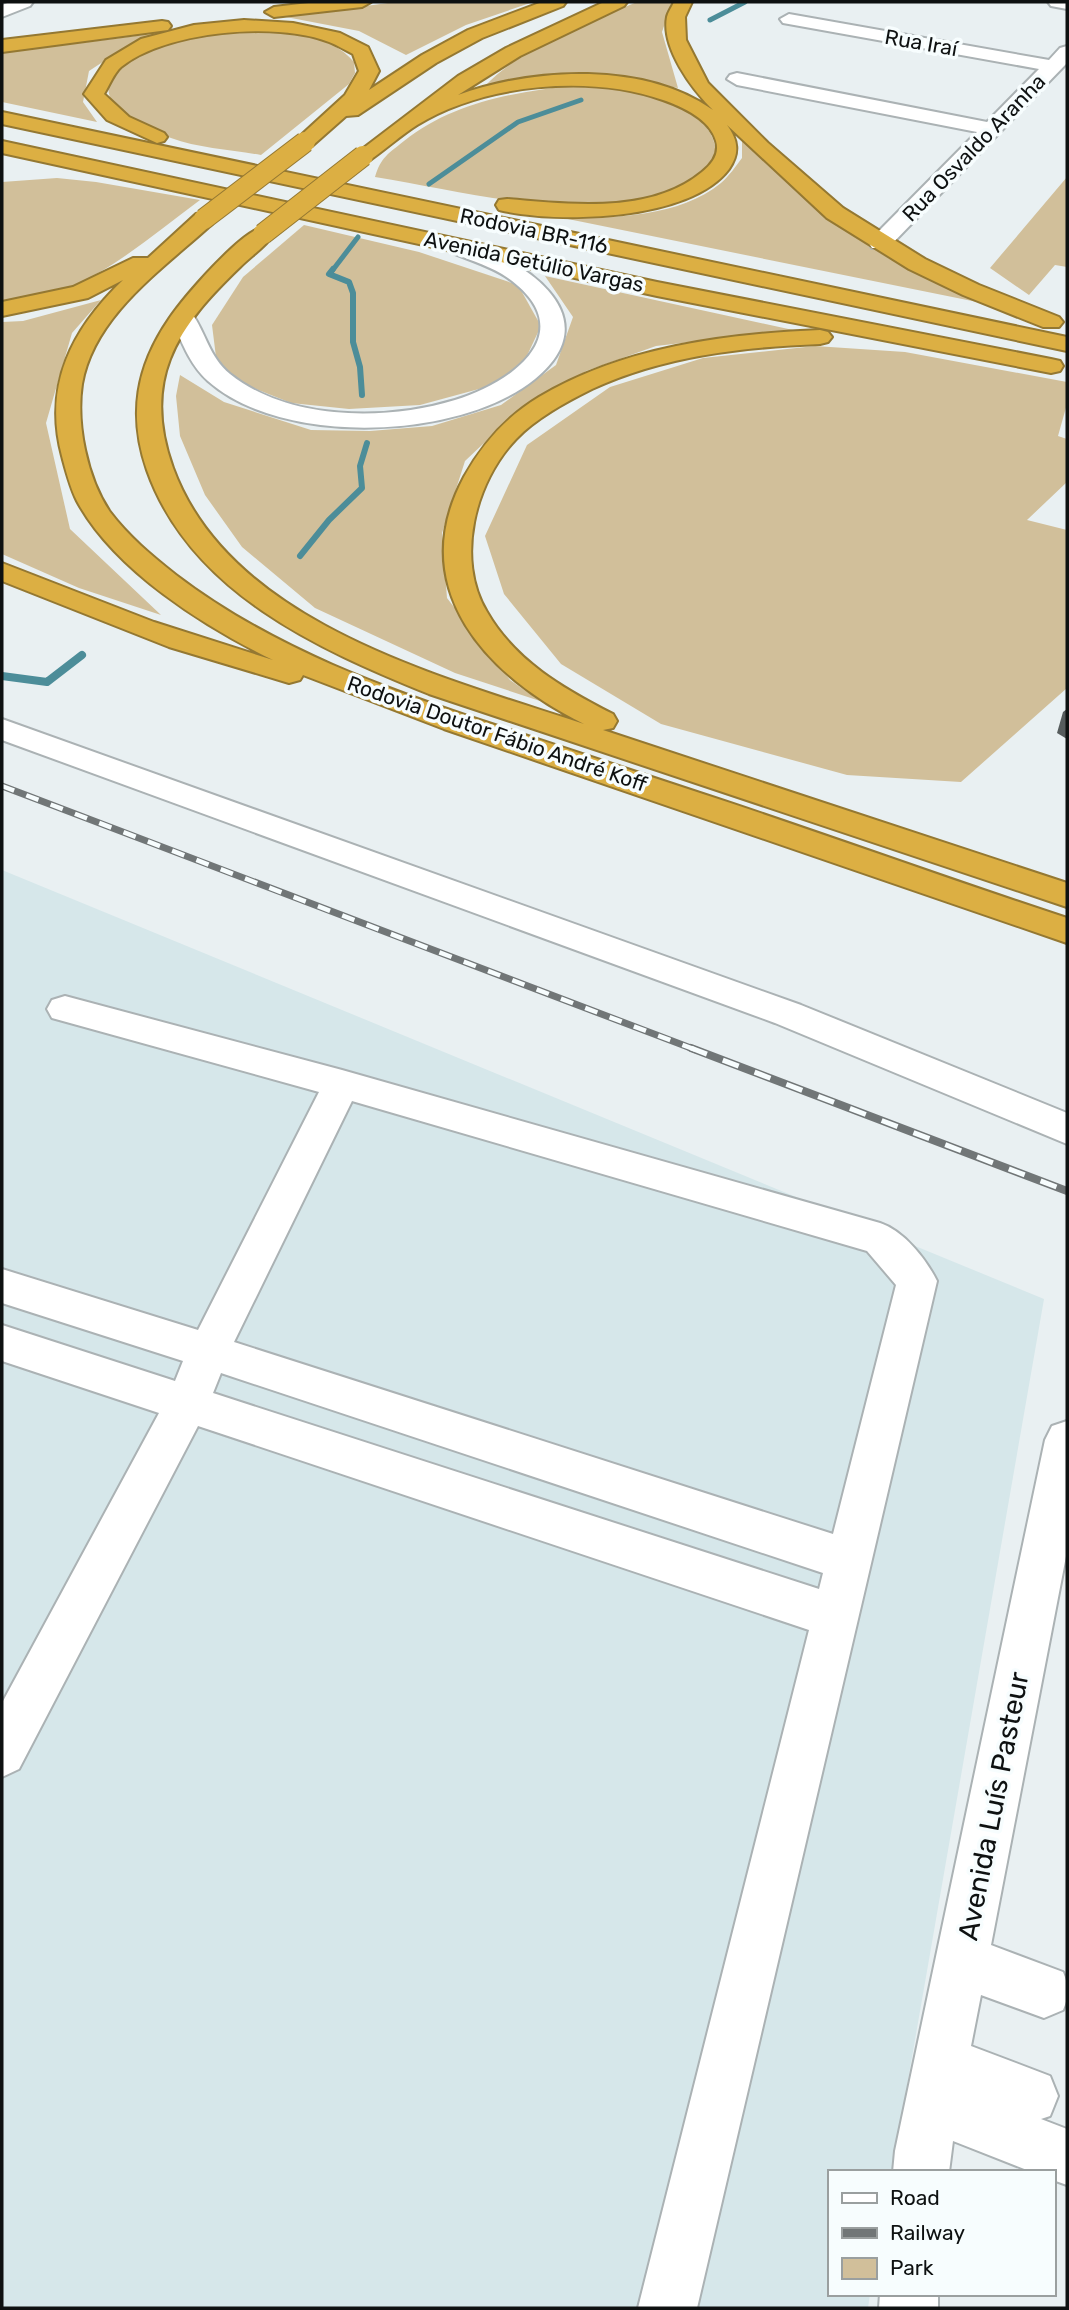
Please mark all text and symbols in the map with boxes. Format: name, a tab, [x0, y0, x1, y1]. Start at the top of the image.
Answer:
street label: Rua Iraí	[883, 24, 960, 61]
street label: Rua Osvaldo Aranha	[897, 69, 1050, 227]
street label: Rodovia BR-116	[458, 203, 610, 258]
street label: Avenida Getúlio Vargas	[422, 226, 646, 297]
street label: Rodovia Doutor Fábio André Koff	[344, 670, 651, 797]
street label: Avenida Luís Pasteur	[951, 1669, 1036, 1943]
legend	[828, 2170, 1055, 2296]
text: Road	[890, 2185, 940, 2210]
text: Railway	[890, 2220, 965, 2245]
text: Park	[890, 2255, 934, 2280]

